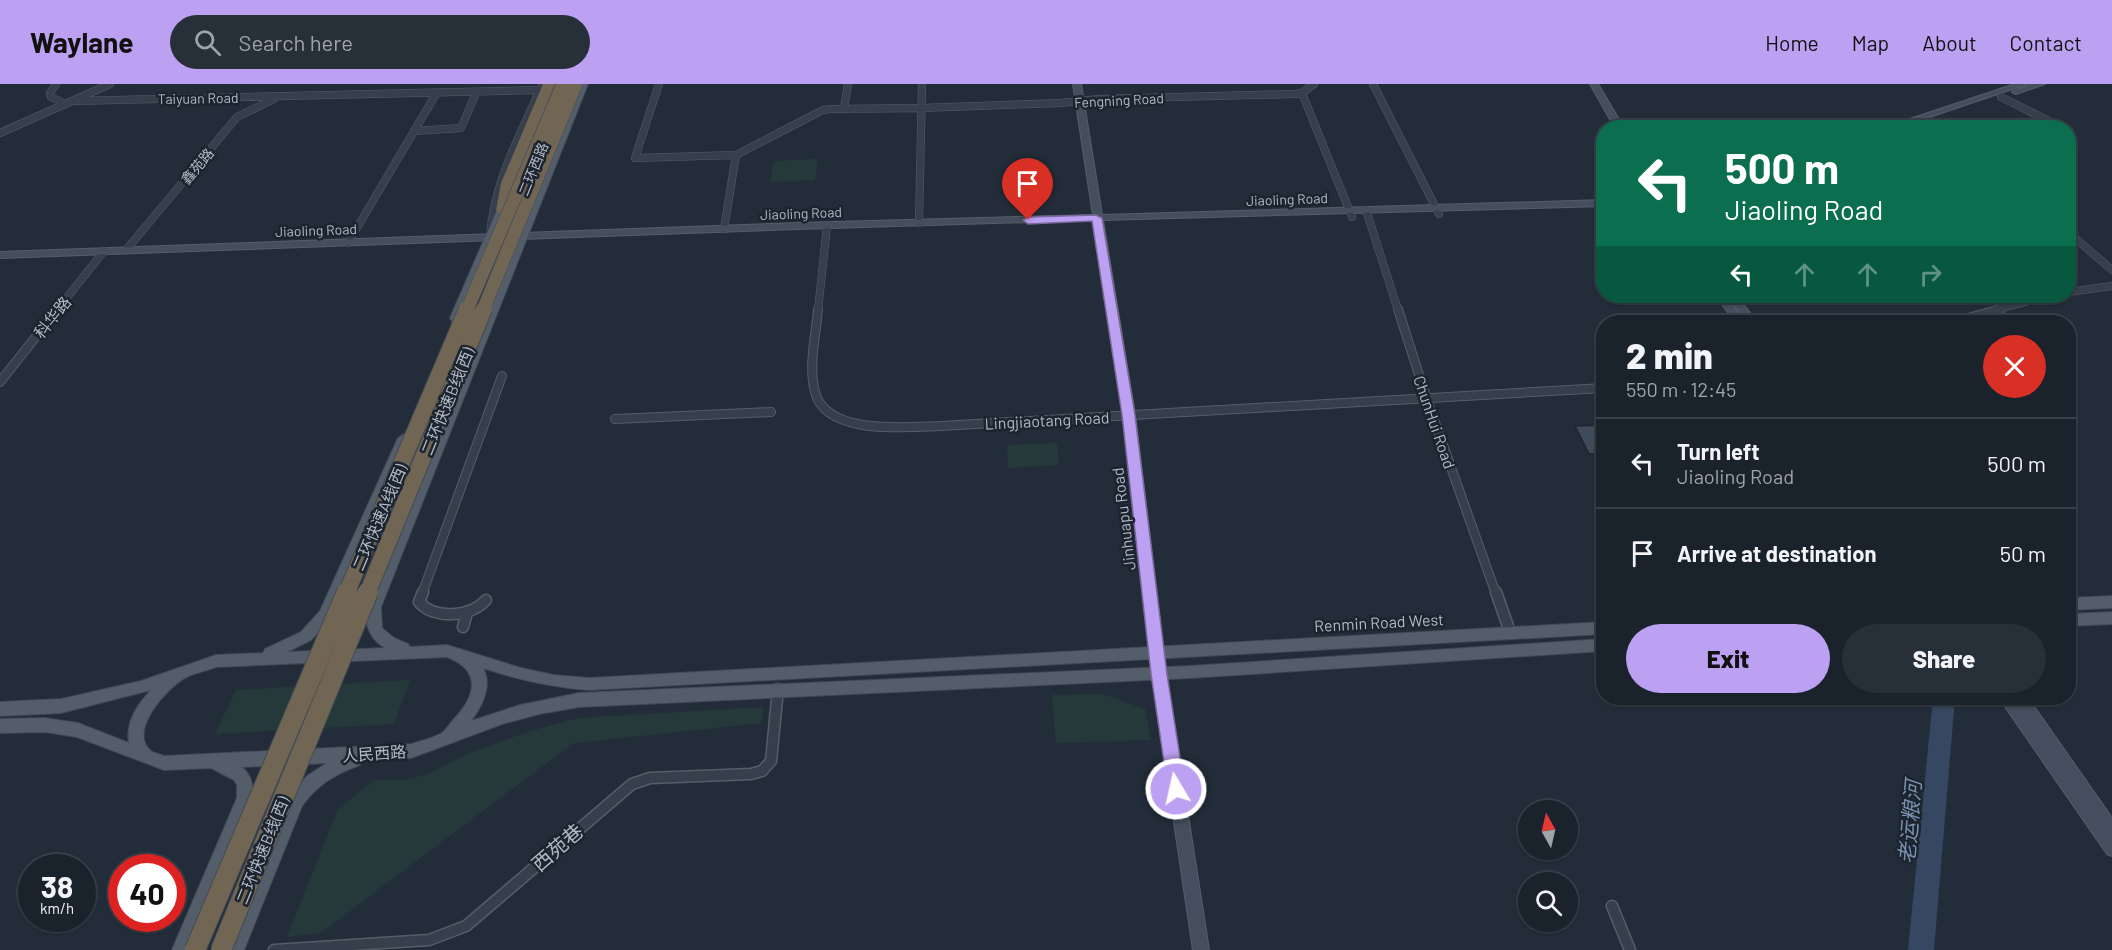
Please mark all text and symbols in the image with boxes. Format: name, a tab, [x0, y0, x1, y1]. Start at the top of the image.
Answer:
search box	[170, 15, 590, 69]
text: Waylane	[30, 25, 134, 59]
icon: search	[191, 26, 224, 59]
text: Search here	[239, 29, 353, 55]
text: Home	[1765, 30, 1819, 55]
text: Map	[1852, 30, 1889, 55]
text: About	[1922, 30, 1977, 55]
text: Contact	[2010, 30, 2082, 55]
street label: Taiyuan Road	[157, 89, 239, 107]
street label: Fengning Road	[1074, 89, 1164, 111]
street label: 二环西路	[515, 140, 551, 198]
text: 500 m	[1725, 142, 1839, 192]
street label: 鑫苑路	[177, 144, 217, 188]
icon: left	[1626, 144, 1704, 222]
pin	[1002, 158, 1053, 220]
icon: arrive	[1011, 167, 1044, 200]
street label: Jiaoling Road	[1246, 189, 1328, 209]
text: Jiaoling Road	[1725, 193, 1883, 225]
street label: Jiaoling Road	[760, 203, 842, 223]
street label: Jiaoling Road	[275, 220, 357, 240]
icon: left	[1725, 258, 1758, 291]
icon: ahead	[1788, 258, 1821, 291]
icon: ahead	[1851, 258, 1884, 291]
icon: right	[1914, 258, 1947, 291]
street label: 科华路	[30, 292, 74, 342]
text: 2 min	[1626, 333, 1713, 376]
button: close	[1983, 335, 2046, 398]
street label: 二环快速B线(西)	[417, 344, 478, 458]
street label: ChunHui Road	[1410, 373, 1460, 471]
text: 550 m · 12:45	[1626, 377, 1736, 401]
street label: Lingjiaotang Road	[984, 407, 1110, 433]
text: Turn left	[1677, 438, 1760, 464]
icon: left	[1626, 447, 1659, 480]
text: 500 m	[1987, 450, 2046, 476]
street label: 二环快速A线(西)	[348, 460, 410, 573]
text: Jiaoling Road	[1677, 464, 1794, 488]
street label: Jinhuapu Road	[1107, 467, 1139, 571]
icon: arrive	[1626, 537, 1659, 570]
text: Arrive at destination	[1677, 540, 1876, 566]
text: 50 m	[2000, 540, 2046, 566]
street label: Renmin Road West	[1314, 609, 1444, 635]
button: Exit	[1626, 624, 1830, 693]
button: Share	[1842, 624, 2046, 693]
street label: 人民西路	[341, 741, 407, 765]
position arrow	[1144, 757, 1208, 821]
water label: 老运粮河	[1893, 775, 1925, 865]
street label: 二环快速B线(西)	[232, 793, 293, 907]
north arrow	[1518, 800, 1578, 860]
map controls	[1518, 800, 1578, 932]
street label: 西苑巷	[526, 818, 588, 876]
speed limit sign: 40	[108, 854, 186, 932]
text: 38	[41, 868, 73, 904]
button: search	[1518, 872, 1578, 932]
text: km/h	[40, 899, 74, 917]

